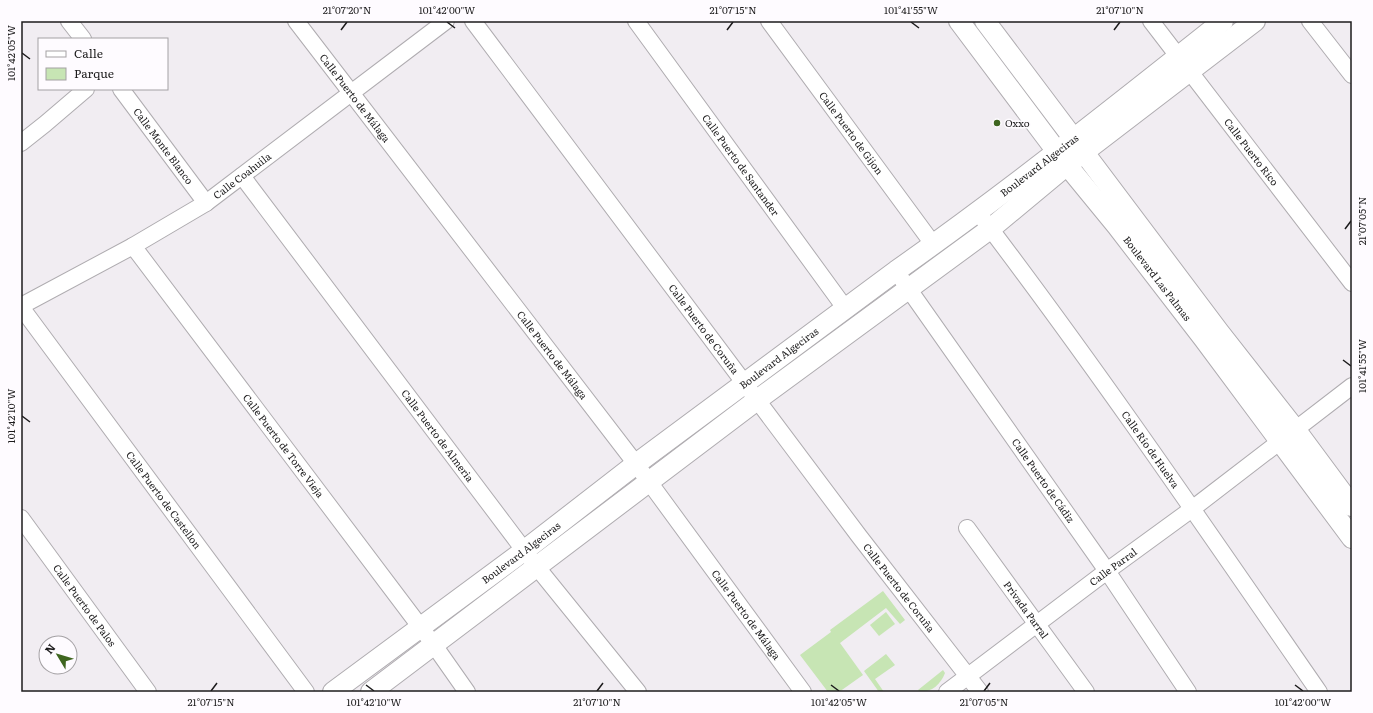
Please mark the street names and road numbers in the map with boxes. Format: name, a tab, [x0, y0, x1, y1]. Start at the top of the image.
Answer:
street label: Calle Puerto de Málaga	[317, 50, 395, 146]
street label: Calle Puerto de Gijon	[816, 88, 888, 178]
street label: Calle Monte Blanco	[130, 104, 197, 187]
street label: Calle Puerto de Santander	[699, 111, 783, 219]
street label: Calle Puerto Rico	[1221, 115, 1283, 189]
street label: Boulevard Algeciras	[996, 130, 1082, 200]
street label: Calle Coahuila	[210, 148, 274, 202]
street label: Boulevard Las Palmas	[1120, 233, 1195, 324]
street label: Calle Puerto de Coruña	[666, 281, 743, 377]
street label: Calle Puerto de Málaga	[514, 307, 592, 403]
street label: Boulevard Algeciras	[736, 323, 821, 392]
street label: Calle Puerto de Almeria	[398, 386, 478, 485]
street label: Calle Puerto de Torre Vieja	[240, 390, 328, 501]
street label: Calle Río de Huelva	[1119, 407, 1184, 491]
street label: Calle Puerto de Cádiz	[1009, 435, 1079, 525]
street label: Calle Puerto de Castellon	[123, 448, 206, 552]
street label: Boulevard Algeciras	[478, 517, 563, 587]
street label: Calle Puerto de Coruña	[860, 540, 939, 636]
street label: Calle Parral	[1086, 543, 1140, 589]
street label: Calle Puerto de Palos	[50, 561, 120, 649]
street label: Calle Puerto de Málaga	[709, 566, 785, 663]
street label: Privada Parral	[1001, 578, 1053, 642]

